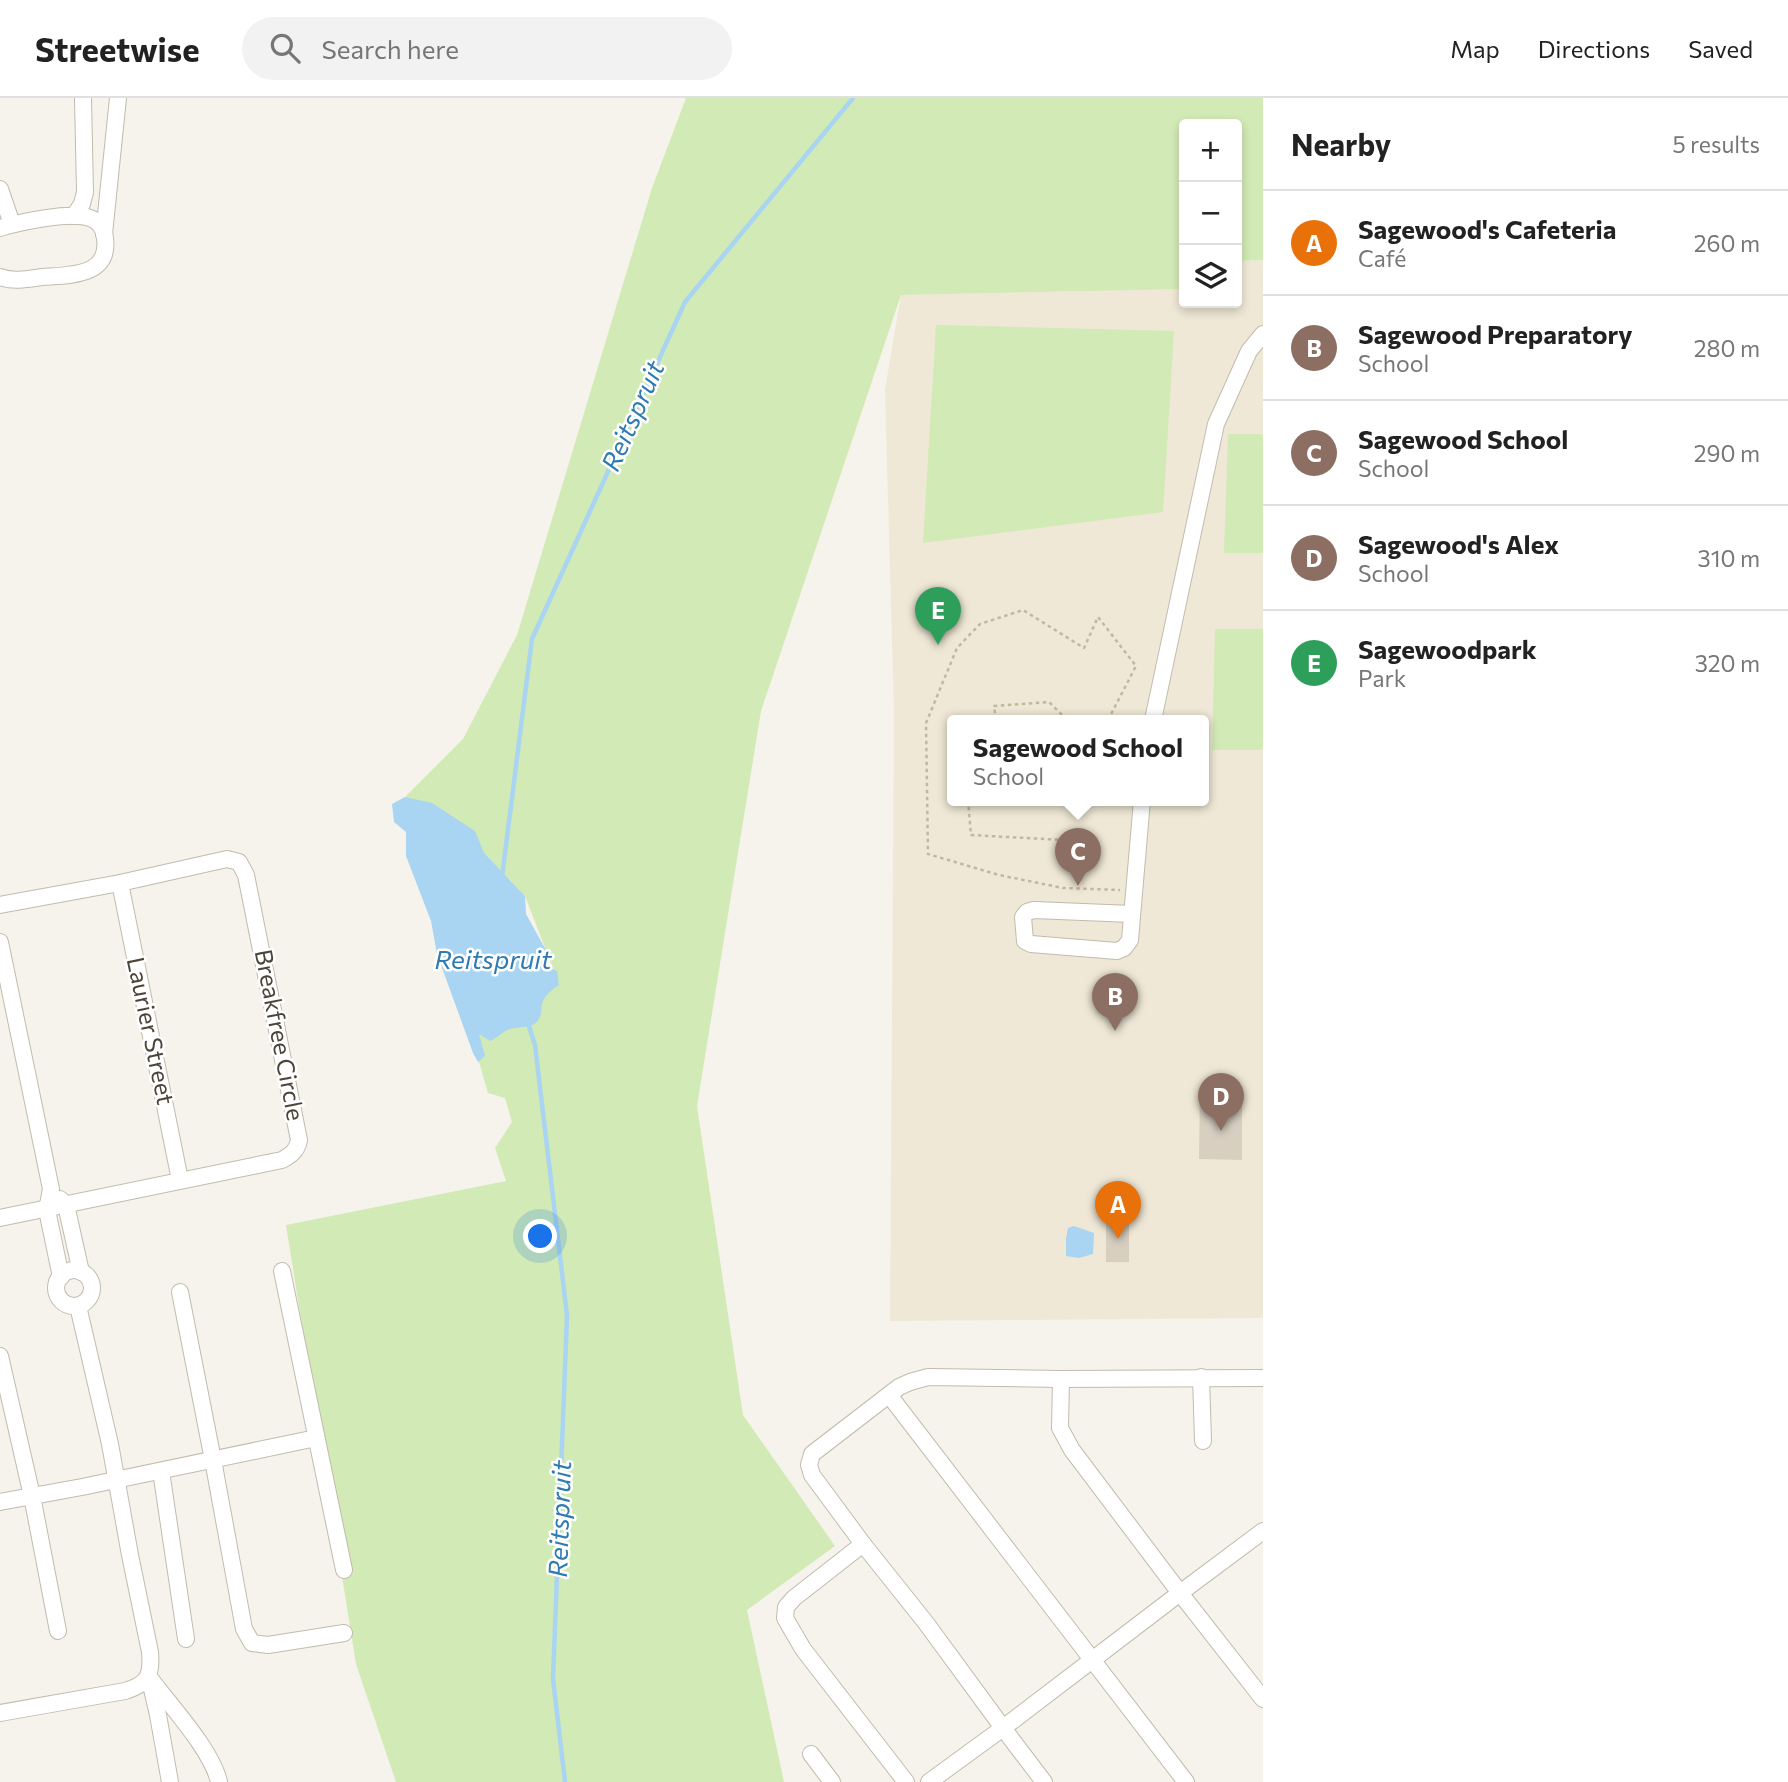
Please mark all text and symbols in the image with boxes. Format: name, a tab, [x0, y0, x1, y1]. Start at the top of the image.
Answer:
search box	[242, 17, 732, 80]
text: Streetwise	[35, 28, 200, 69]
icon: search	[266, 29, 304, 67]
text: Search here	[322, 33, 459, 64]
text: Map	[1450, 34, 1500, 63]
text: Directions	[1538, 34, 1650, 63]
text: Saved	[1688, 34, 1753, 63]
map controls	[1179, 119, 1242, 308]
button: +	[1179, 119, 1242, 182]
text: Nearby	[1291, 125, 1391, 162]
text: 5 results	[1672, 130, 1760, 158]
button: −	[1179, 182, 1242, 245]
text: Sagewood's Cafeteria	[1358, 213, 1616, 244]
text: A	[1306, 229, 1322, 257]
text: 260 m	[1694, 229, 1760, 257]
text: Café	[1358, 244, 1406, 272]
button: layers	[1179, 245, 1242, 308]
text: Sagewood Preparatory	[1358, 318, 1633, 349]
text: B	[1306, 334, 1322, 362]
text: 280 m	[1694, 334, 1760, 362]
text: School	[1358, 349, 1429, 377]
water label: Reitspruit	[594, 354, 670, 475]
text: Sagewood School	[1358, 423, 1568, 454]
text: C	[1306, 439, 1322, 467]
text: 290 m	[1694, 439, 1760, 467]
text: School	[1358, 454, 1429, 482]
text: Sagewood's Alex	[1358, 528, 1559, 559]
text: D	[1306, 544, 1322, 572]
text: 310 m	[1698, 544, 1760, 572]
text: School	[1358, 559, 1429, 587]
pin: E	[915, 587, 961, 645]
text: Sagewoodpark	[1358, 633, 1537, 664]
text: E	[1307, 649, 1321, 677]
text: 320 m	[1695, 649, 1760, 677]
text: Park	[1358, 664, 1406, 692]
popup	[947, 715, 1209, 806]
text: Sagewood School	[973, 731, 1183, 762]
text: School	[973, 762, 1044, 790]
pin: C	[1055, 828, 1101, 886]
water label: Reitspruit	[434, 943, 553, 974]
street label: Breakfree Circle	[250, 947, 311, 1123]
street label: Laurier Street	[122, 954, 181, 1107]
pin: B	[1092, 973, 1138, 1031]
pin: D	[1198, 1073, 1244, 1131]
pin: A	[1095, 1181, 1141, 1239]
your location	[523, 1219, 557, 1253]
water label: Reitspruit	[541, 1459, 576, 1578]

